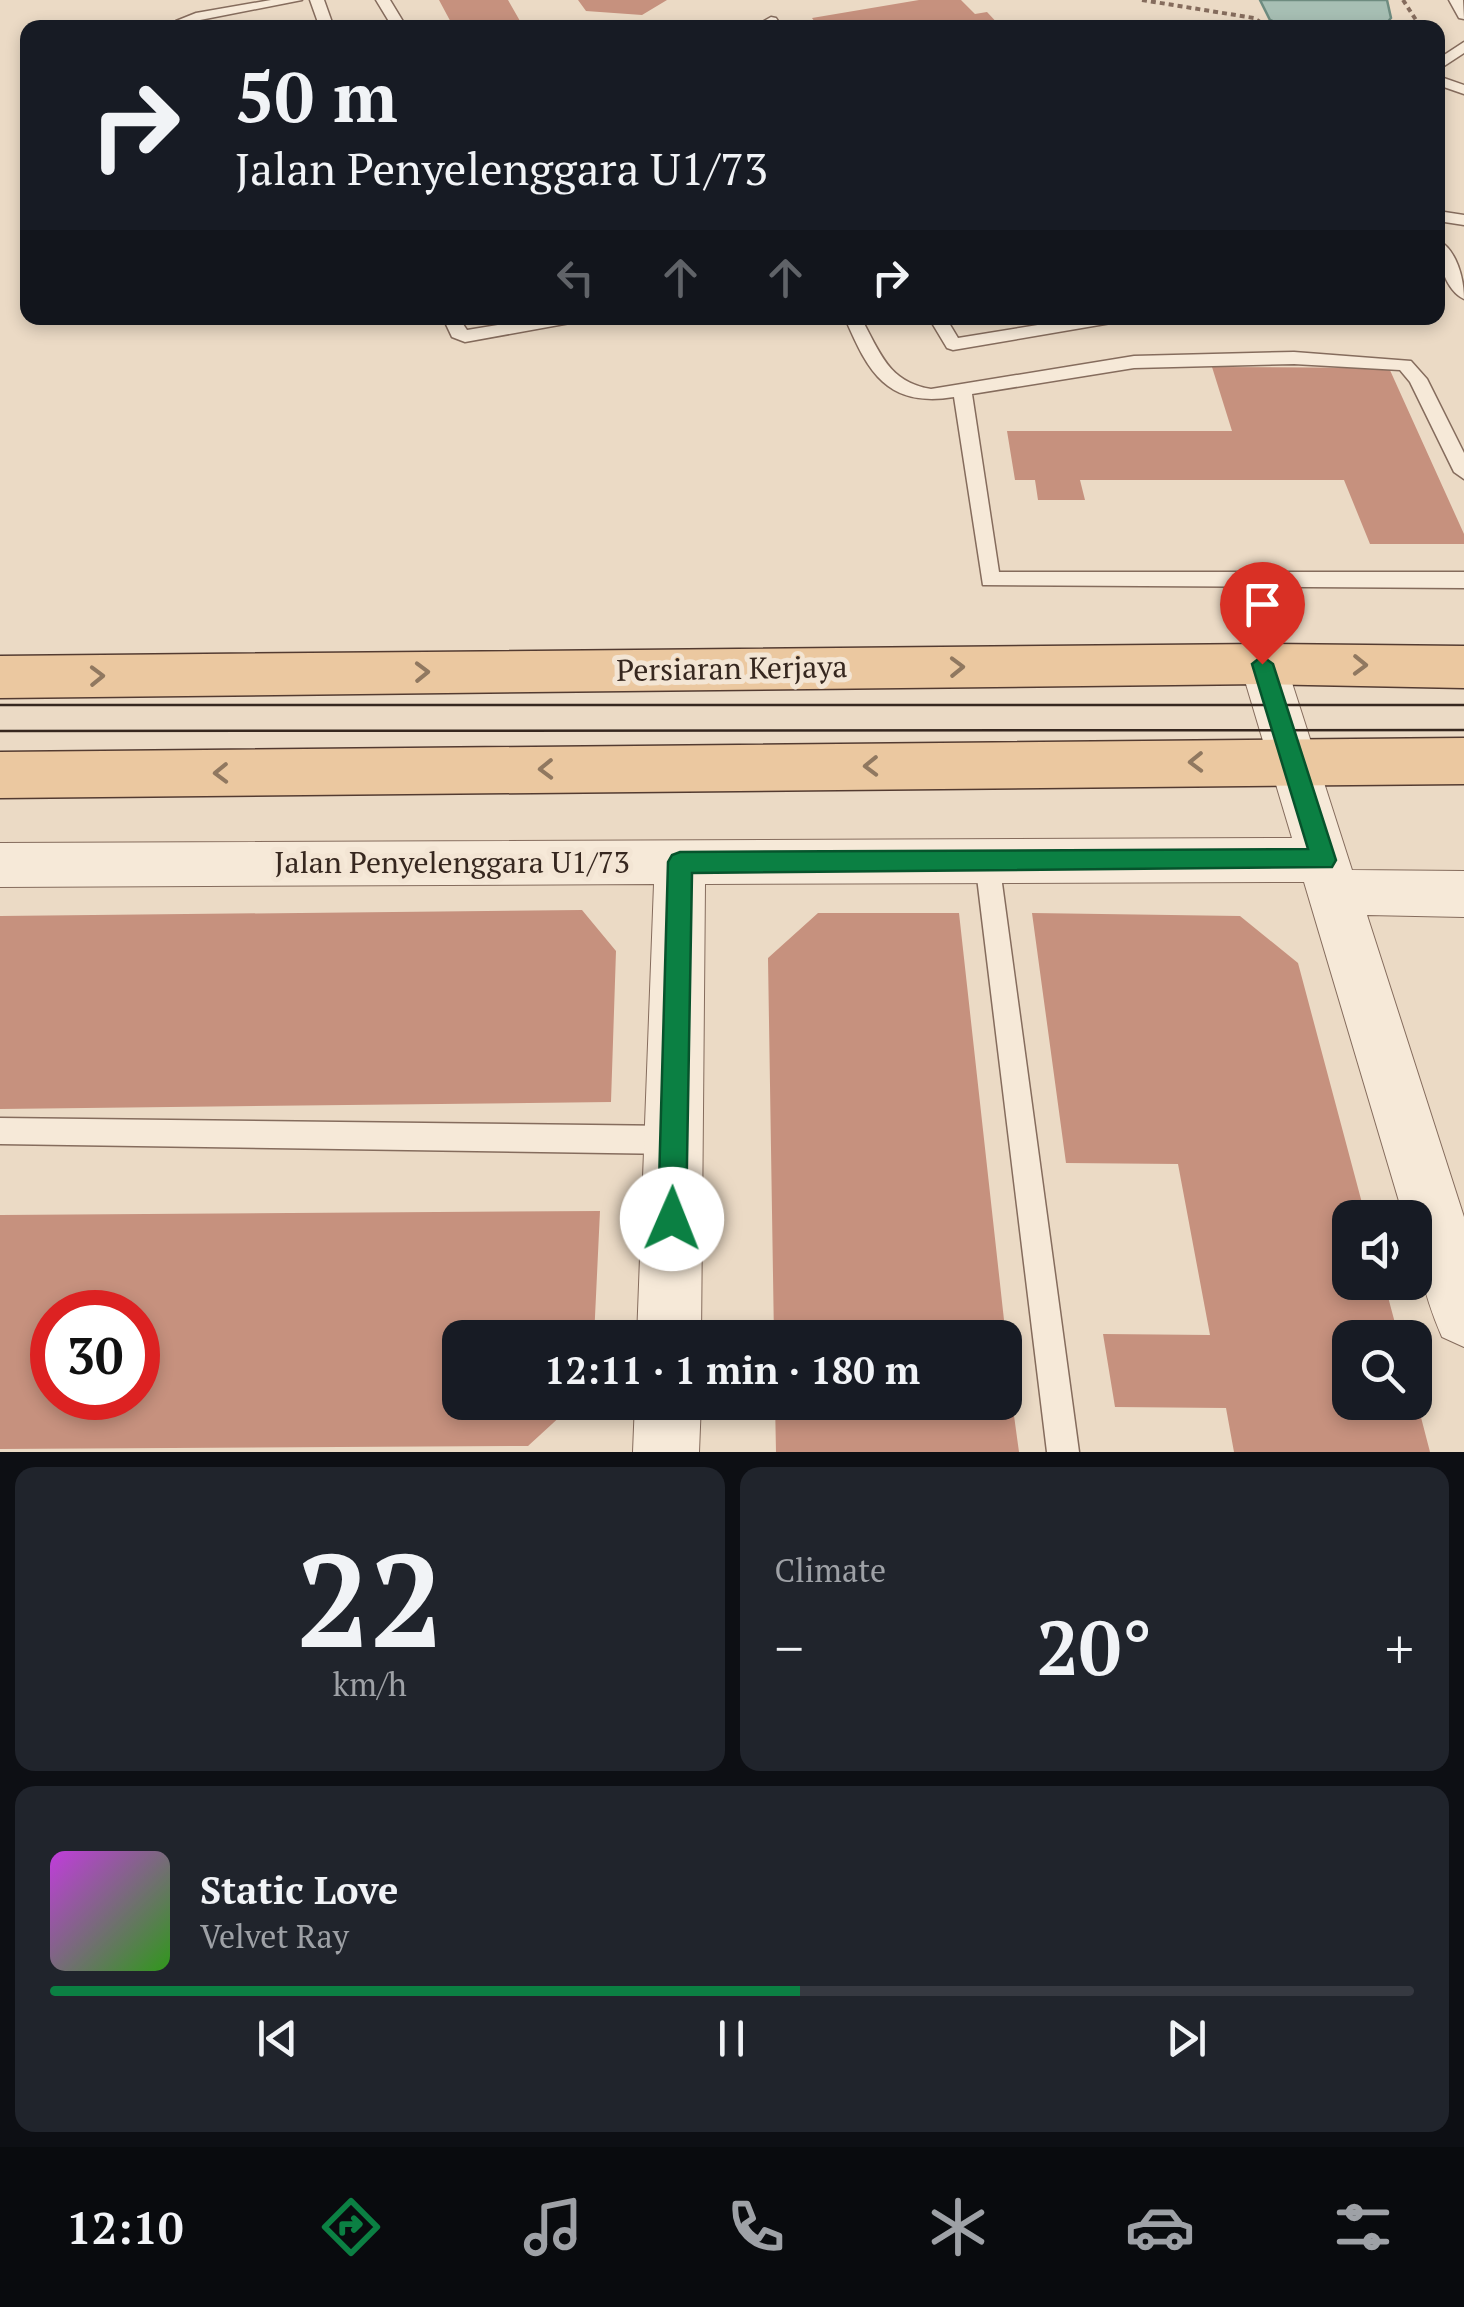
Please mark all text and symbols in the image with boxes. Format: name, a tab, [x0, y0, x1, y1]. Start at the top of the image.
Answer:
text: 50 m	[235, 49, 398, 142]
icon: right	[70, 60, 200, 190]
text: Jalan Penyelenggara U1/73	[235, 138, 768, 198]
icon: left	[548, 250, 603, 305]
icon: ahead	[653, 250, 708, 305]
icon: ahead	[758, 250, 813, 305]
icon: right	[863, 250, 918, 305]
pin	[1220, 562, 1305, 665]
icon: arrive	[1235, 577, 1290, 632]
street label: Persiaran Kerjaya	[616, 646, 848, 690]
one-way arrow	[1353, 655, 1369, 676]
one-way arrow	[950, 656, 966, 678]
one-way arrow	[416, 661, 431, 683]
one-way arrow	[90, 665, 106, 686]
one-way arrow	[1187, 752, 1203, 773]
one-way arrow	[862, 755, 878, 777]
one-way arrow	[537, 759, 553, 780]
one-way arrow	[212, 762, 228, 784]
street label: Jalan Penyelenggara U1/73	[274, 842, 630, 882]
position arrow	[620, 1167, 724, 1271]
map controls	[1332, 1200, 1432, 1420]
button: sound	[1332, 1200, 1432, 1300]
speed limit sign: 30	[30, 1290, 160, 1420]
button: search	[1332, 1320, 1432, 1420]
text: 12:11 · 1 min · 180 m	[544, 1345, 920, 1395]
text: 22	[296, 1512, 443, 1684]
text: Climate	[775, 1549, 886, 1591]
text: 20°	[1036, 1597, 1152, 1696]
text: −	[775, 1611, 804, 1684]
text: +	[1385, 1611, 1414, 1684]
text: km/h	[333, 1663, 407, 1705]
text: Static Love	[200, 1865, 398, 1915]
text: Velvet Ray	[200, 1915, 349, 1957]
icon: previous	[250, 2011, 305, 2066]
icon: pause	[704, 2011, 759, 2066]
icon: next	[1159, 2011, 1214, 2066]
icon: directions	[316, 2192, 386, 2262]
icon: music	[518, 2192, 588, 2262]
icon: phone	[721, 2192, 791, 2262]
icon: climate	[923, 2192, 993, 2262]
icon: car	[1125, 2192, 1195, 2262]
icon: filters	[1328, 2192, 1398, 2262]
text: 12:10	[66, 2197, 183, 2257]

